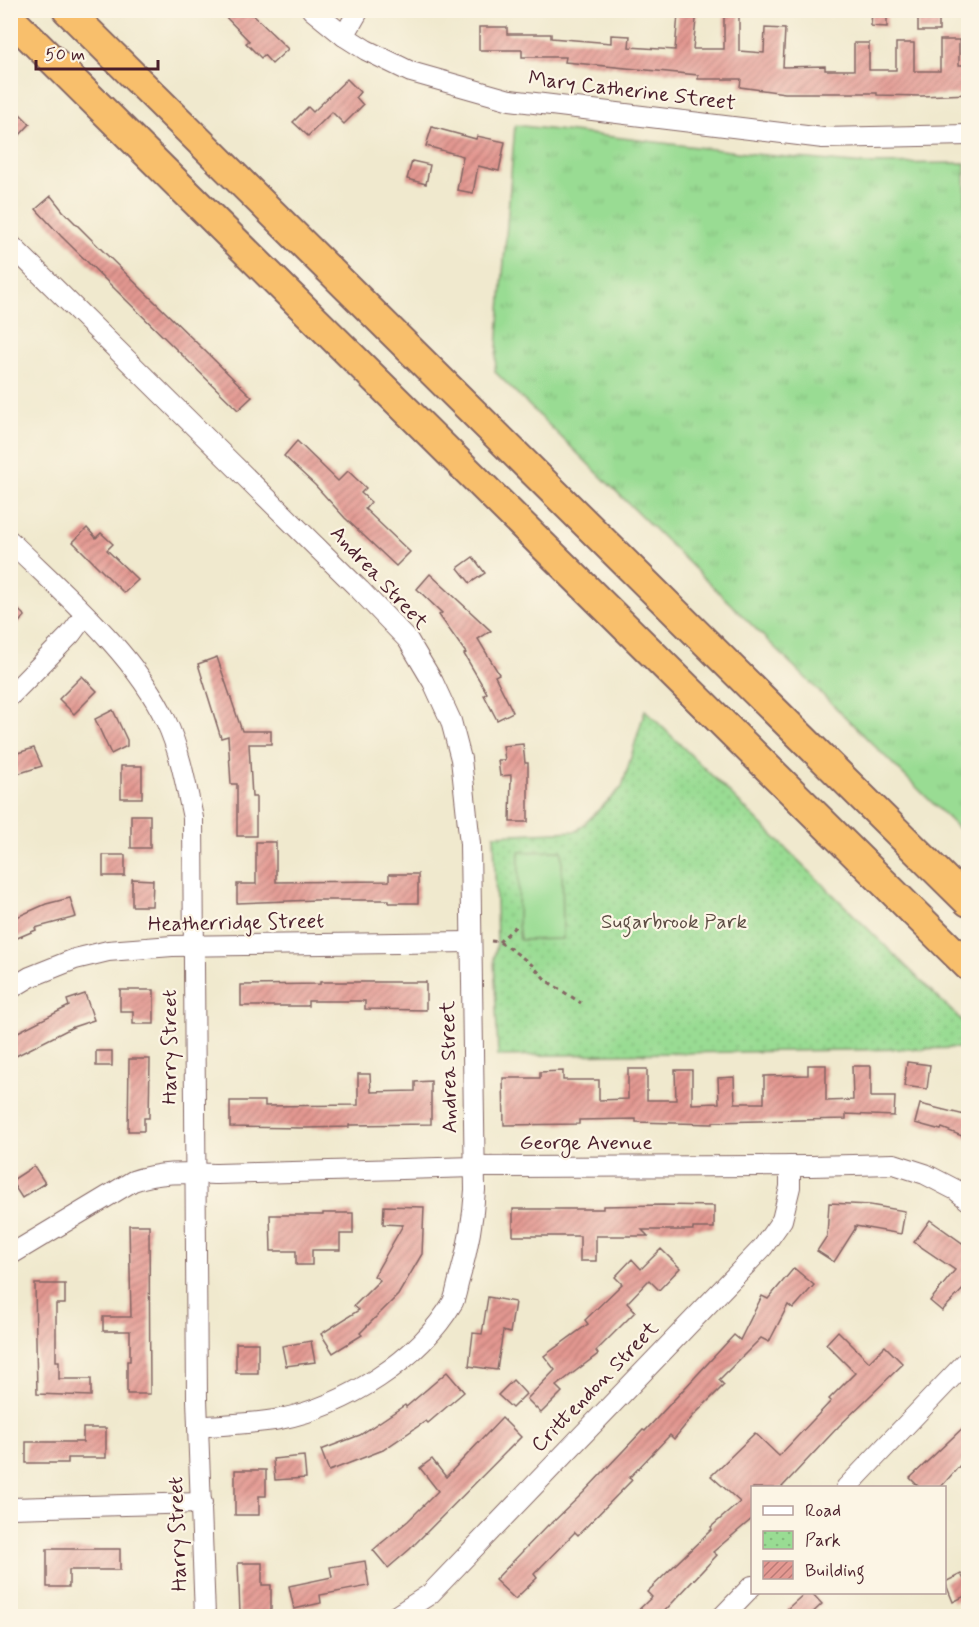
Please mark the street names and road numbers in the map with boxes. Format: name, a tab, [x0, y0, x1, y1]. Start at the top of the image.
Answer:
street label: Mary Catherine Street	[527, 64, 737, 118]
street label: Andrea Street	[324, 520, 435, 636]
street label: Heatherridge Street	[148, 907, 325, 939]
street label: Harry Street	[156, 989, 184, 1105]
street label: Andrea Street	[434, 1000, 464, 1134]
street label: George Avenue	[519, 1129, 653, 1158]
street label: Crittendon Street	[525, 1315, 665, 1459]
street label: Harry Street	[162, 1476, 194, 1592]

